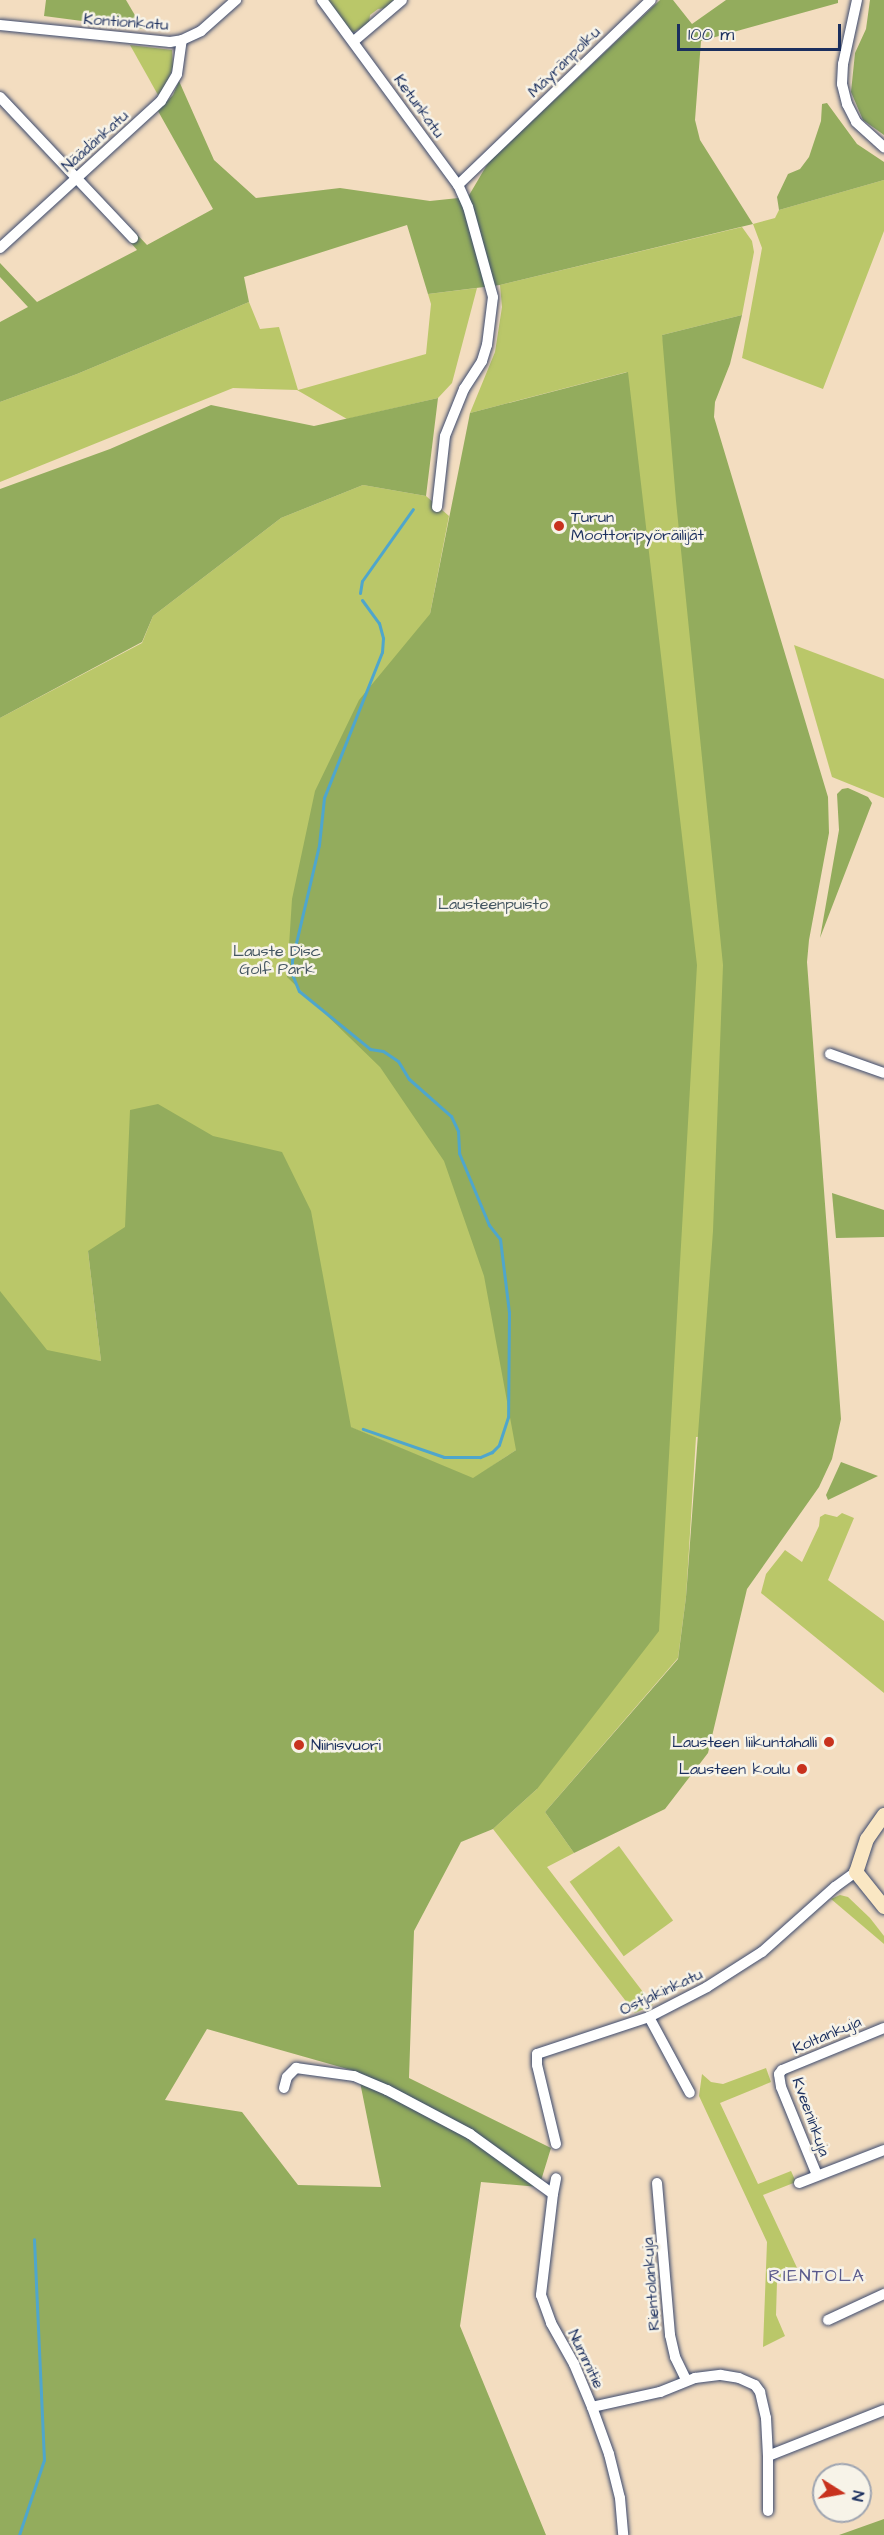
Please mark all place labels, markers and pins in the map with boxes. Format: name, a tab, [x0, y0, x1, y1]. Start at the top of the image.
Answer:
place label: Turun Moottoripyöräilijät	[571, 507, 704, 545]
marker: Turun Moottoripyöräilijät	[552, 519, 566, 533]
place label: Lausteen liikuntahalli	[672, 1732, 817, 1752]
place label: Niinisvuori	[311, 1735, 381, 1755]
marker: Lausteen liikuntahalli	[822, 1735, 836, 1749]
marker: Niinisvuori	[292, 1738, 306, 1752]
place label: Lausteen koulu	[679, 1759, 790, 1779]
marker: Lausteen koulu	[795, 1762, 809, 1776]

